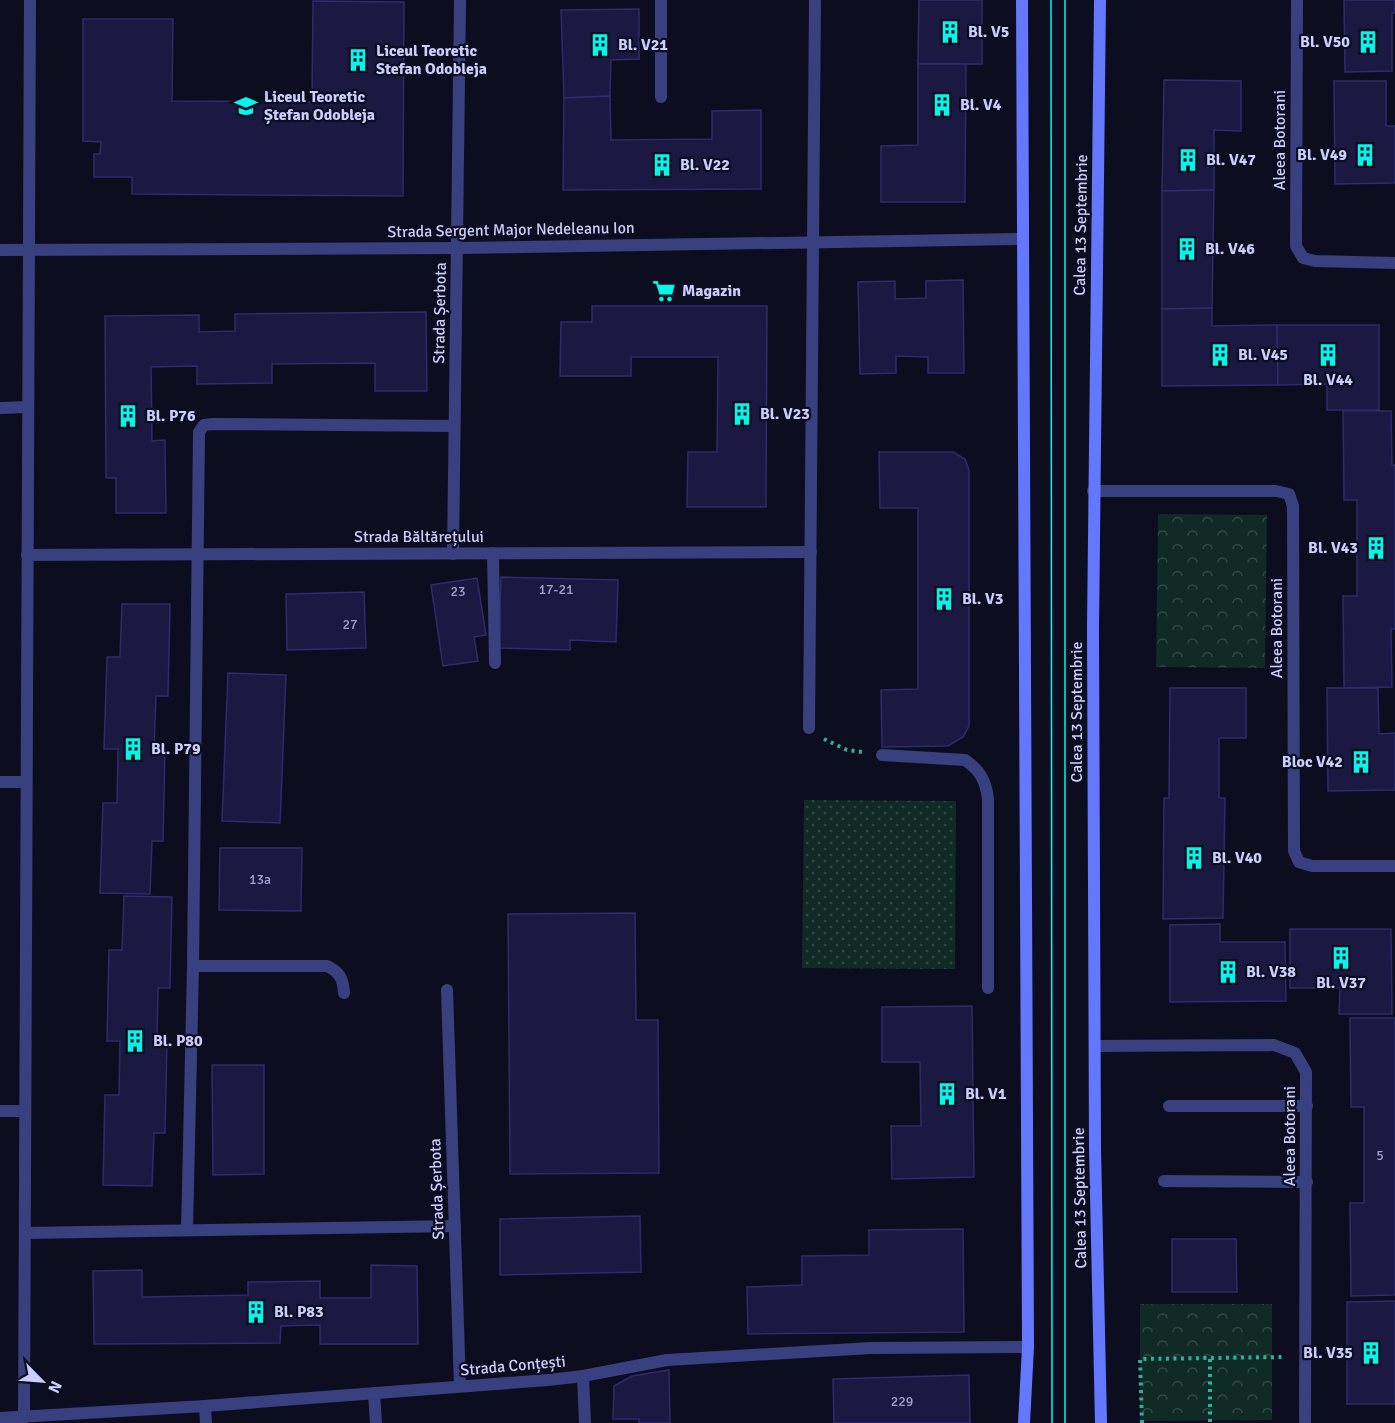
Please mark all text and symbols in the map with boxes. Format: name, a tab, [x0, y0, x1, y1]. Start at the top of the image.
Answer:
building icon: Bl. V5	[937, 19, 963, 45]
place label: Bl. V5	[968, 22, 1009, 42]
building icon: Bl. V50	[1355, 29, 1381, 55]
building icon: Bl. V21	[587, 32, 613, 58]
place label: Bl. V50	[1300, 32, 1350, 52]
place label: Bl. V21	[618, 35, 668, 55]
place label: Liceul Teoretic Stefan Odobleja	[376, 41, 487, 79]
building icon: Liceul Teoretic Stefan Odobleja	[345, 47, 371, 73]
place label: Liceul Teoretic Ștefan Odobleja	[264, 87, 375, 125]
street label: Aleea Botorani	[1270, 90, 1290, 190]
building icon: Bl. V4	[929, 92, 955, 118]
school or university icon: Liceul Teoretic Ștefan Odobleja	[233, 93, 259, 119]
place label: Bl. V4	[960, 95, 1002, 115]
building icon: Bl. V49	[1352, 142, 1378, 168]
place label: Bl. V49	[1297, 145, 1347, 165]
building icon: Bl. V47	[1175, 147, 1201, 173]
place label: Bl. V47	[1206, 150, 1256, 170]
building icon: Bl. V22	[649, 152, 675, 178]
street label: Calea 13 Septembrie	[1070, 154, 1092, 296]
place label: Bl. V22	[680, 155, 730, 175]
street label: Strada Sergent Major Nedeleanu Ion	[387, 218, 635, 242]
building icon: Bl. V46	[1174, 236, 1200, 262]
place label: Bl. V46	[1205, 239, 1255, 259]
street label: Strada Șerbota	[429, 262, 451, 364]
supermarket icon: Magazin	[651, 278, 677, 304]
place label: Magazin	[682, 281, 741, 301]
building icon: Bl. V45	[1207, 342, 1233, 368]
building icon: Bl. V44	[1315, 342, 1341, 368]
place label: Bl. V45	[1238, 345, 1288, 365]
place label: Bl. V44	[1303, 370, 1353, 390]
building icon: Bl. V23	[729, 401, 755, 427]
building icon: Bl. P76	[115, 403, 141, 429]
place label: Bl. V23	[760, 404, 810, 424]
place label: Bl. P76	[146, 406, 196, 426]
street label: Strada Băltărețului	[354, 527, 484, 547]
building icon: Bl. V43	[1363, 535, 1389, 561]
place label: Bl. V43	[1308, 538, 1358, 558]
street label: Aleea Botorani	[1267, 578, 1287, 678]
house number: 17-21	[538, 581, 574, 598]
house number: 23	[450, 583, 466, 600]
building icon: Bl. V3	[931, 586, 957, 612]
place label: Bl. V3	[962, 589, 1003, 609]
house number: 27	[342, 616, 358, 633]
street label: Calea 13 Septembrie	[1067, 641, 1087, 783]
building icon: Bl. P79	[120, 736, 146, 762]
place label: Bl. P79	[151, 739, 201, 759]
building icon: Bloc V42	[1348, 749, 1374, 775]
place label: Bloc V42	[1282, 752, 1343, 772]
building icon: Bl. V40	[1181, 845, 1207, 871]
place label: Bl. V40	[1212, 848, 1262, 868]
house number: 13a	[249, 871, 271, 888]
building icon: Bl. V37	[1328, 945, 1354, 971]
building icon: Bl. V38	[1215, 959, 1241, 985]
place label: Bl. V38	[1246, 962, 1296, 982]
place label: Bl. V37	[1316, 973, 1366, 993]
building icon: Bl. P80	[122, 1028, 148, 1054]
place label: Bl. P80	[153, 1031, 203, 1051]
building icon: Bl. V1	[934, 1081, 960, 1107]
place label: Bl. V1	[965, 1084, 1007, 1104]
street label: Aleea Botorani	[1280, 1086, 1300, 1186]
street label: Calea 13 Septembrie	[1069, 1127, 1091, 1269]
street label: Strada Șerbota	[425, 1138, 449, 1240]
house number: 5	[1376, 1147, 1384, 1164]
building icon: Bl. P83	[243, 1299, 269, 1325]
place label: Bl. P83	[274, 1302, 324, 1322]
building icon: Bl. V35	[1358, 1340, 1384, 1366]
place label: Bl. V35	[1303, 1343, 1353, 1363]
north arrow	[12, 1351, 72, 1411]
street label: Strada Conțești	[460, 1351, 566, 1381]
text: N	[43, 1378, 66, 1396]
house number: 229	[891, 1393, 913, 1410]

